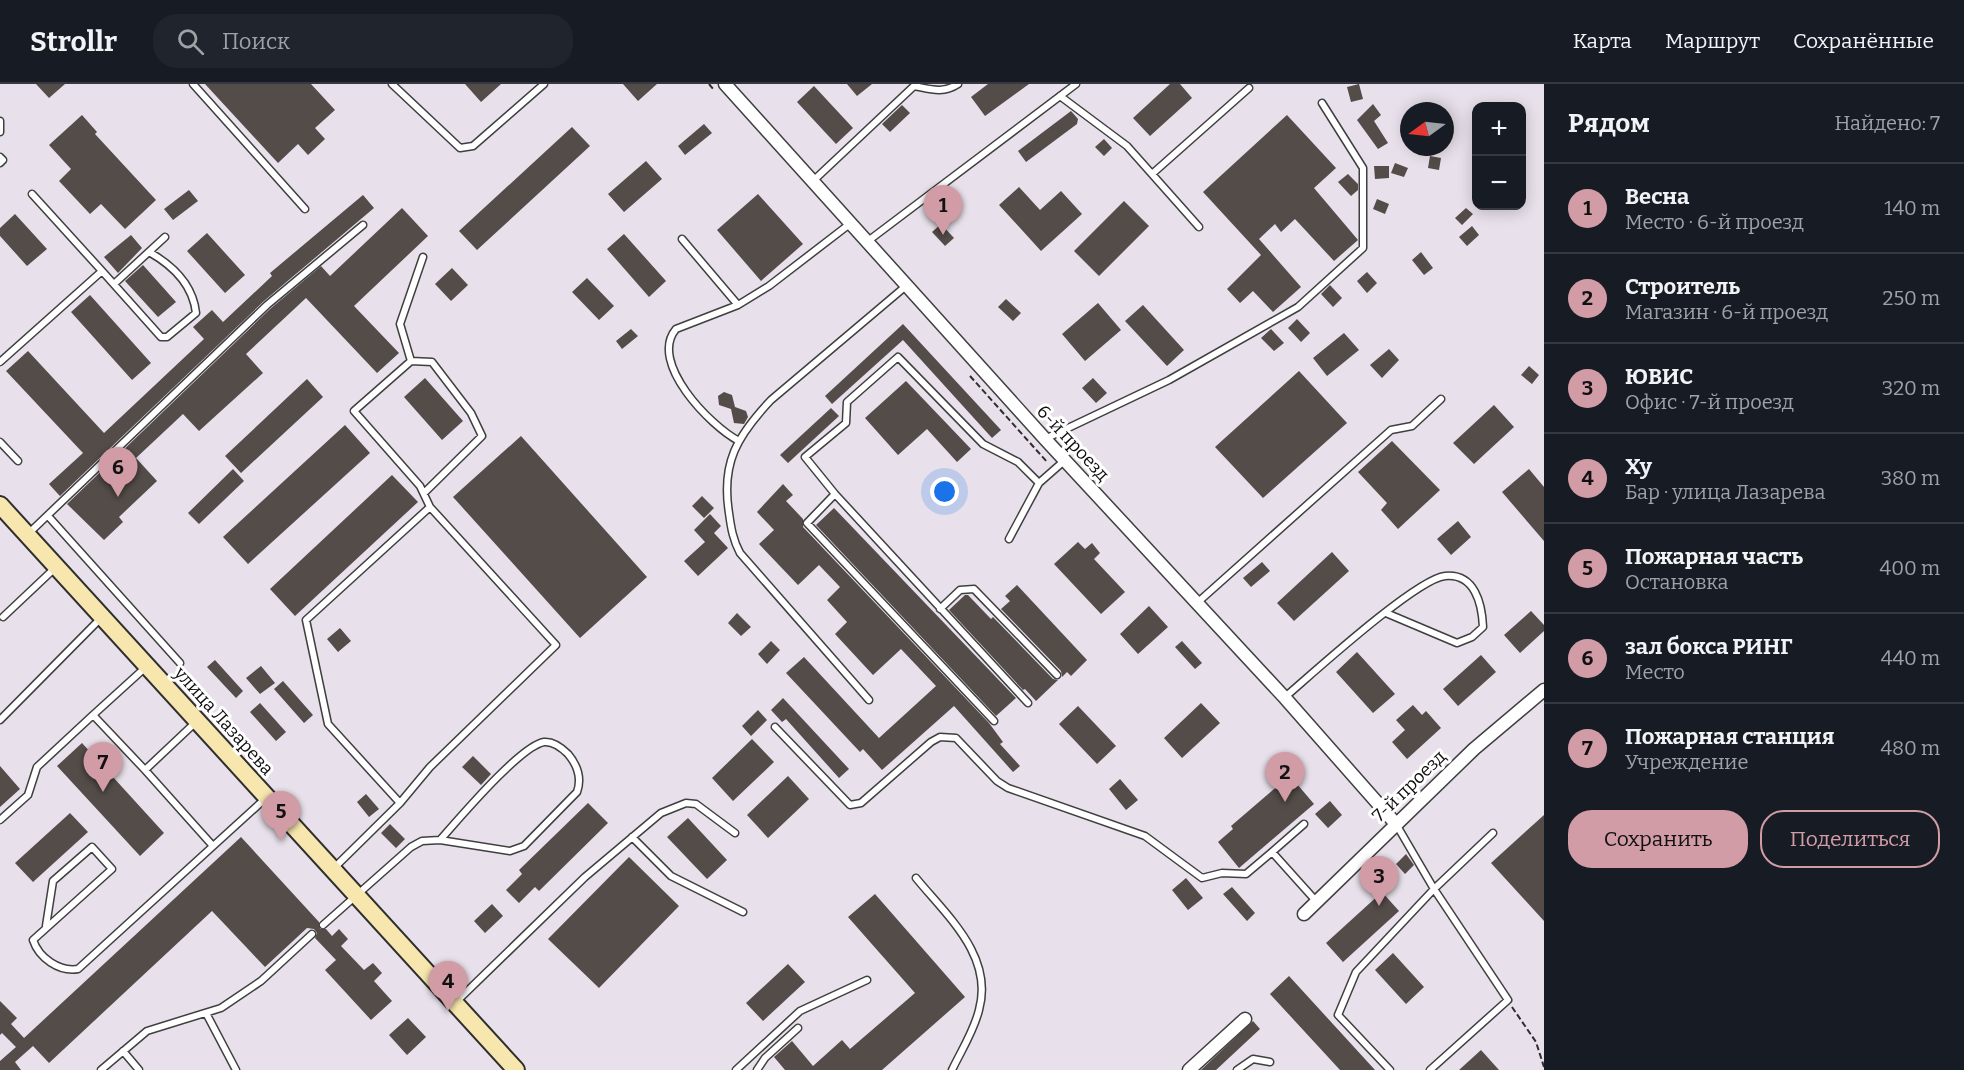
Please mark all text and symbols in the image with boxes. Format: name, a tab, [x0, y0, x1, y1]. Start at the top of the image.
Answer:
search box	[153, 14, 573, 68]
text: Strollr	[30, 25, 117, 58]
icon: search	[174, 25, 207, 58]
text: Поиск	[222, 28, 290, 55]
text: Карта	[1573, 28, 1632, 54]
text: Маршрут	[1665, 28, 1760, 54]
text: Сохранённые	[1793, 28, 1934, 54]
north arrow	[1400, 102, 1454, 156]
map controls	[1472, 102, 1526, 210]
button: +	[1472, 102, 1526, 156]
text: Рядом	[1568, 108, 1650, 139]
text: Найдено: 7	[1835, 111, 1940, 135]
button: −	[1472, 156, 1526, 210]
text: Весна	[1625, 183, 1689, 210]
pin: 1	[924, 186, 962, 235]
text: 1	[1583, 196, 1592, 220]
text: 140 m	[1884, 196, 1940, 220]
text: Место · 6-й проезд	[1625, 210, 1804, 234]
text: Строитель	[1625, 273, 1740, 300]
text: 2	[1582, 286, 1593, 310]
text: 250 m	[1883, 286, 1940, 310]
text: Магазин · 6-й проезд	[1625, 300, 1828, 324]
text: ЮВИС	[1625, 363, 1693, 390]
text: 3	[1582, 376, 1593, 400]
text: 320 m	[1882, 376, 1940, 400]
text: Офис · 7-й проезд	[1625, 390, 1794, 414]
street label: 6-й проезд	[1032, 400, 1114, 486]
pin: 6	[98, 448, 138, 497]
text: Xy	[1625, 453, 1652, 480]
text: 4	[1581, 466, 1594, 490]
text: 380 m	[1881, 466, 1940, 490]
your location	[930, 477, 959, 506]
text: Бар · улица Лазарева	[1625, 480, 1826, 504]
text: Пожарная часть	[1625, 543, 1803, 570]
text: 5	[1582, 556, 1593, 580]
text: 400 m	[1880, 556, 1940, 580]
text: Остановка	[1625, 570, 1728, 594]
text: зал бокса РИНГ	[1625, 633, 1793, 660]
text: 6	[1582, 646, 1593, 670]
text: 440 m	[1881, 646, 1940, 670]
text: Место	[1625, 660, 1685, 684]
street label: улица Лазарева	[169, 662, 278, 780]
text: Пожарная станция	[1625, 723, 1834, 750]
text: 7	[1582, 736, 1593, 760]
text: 480 m	[1880, 736, 1940, 760]
pin: 7	[84, 742, 122, 792]
street label: 7-й проезд	[1368, 745, 1451, 827]
text: Учреждение	[1625, 750, 1749, 774]
pin: 2	[1266, 752, 1304, 802]
pin: 5	[262, 792, 300, 841]
button: Сохранить	[1568, 810, 1748, 868]
button: Поделиться	[1760, 810, 1940, 868]
pin: 3	[1360, 856, 1398, 906]
pin: 4	[428, 962, 468, 1011]

